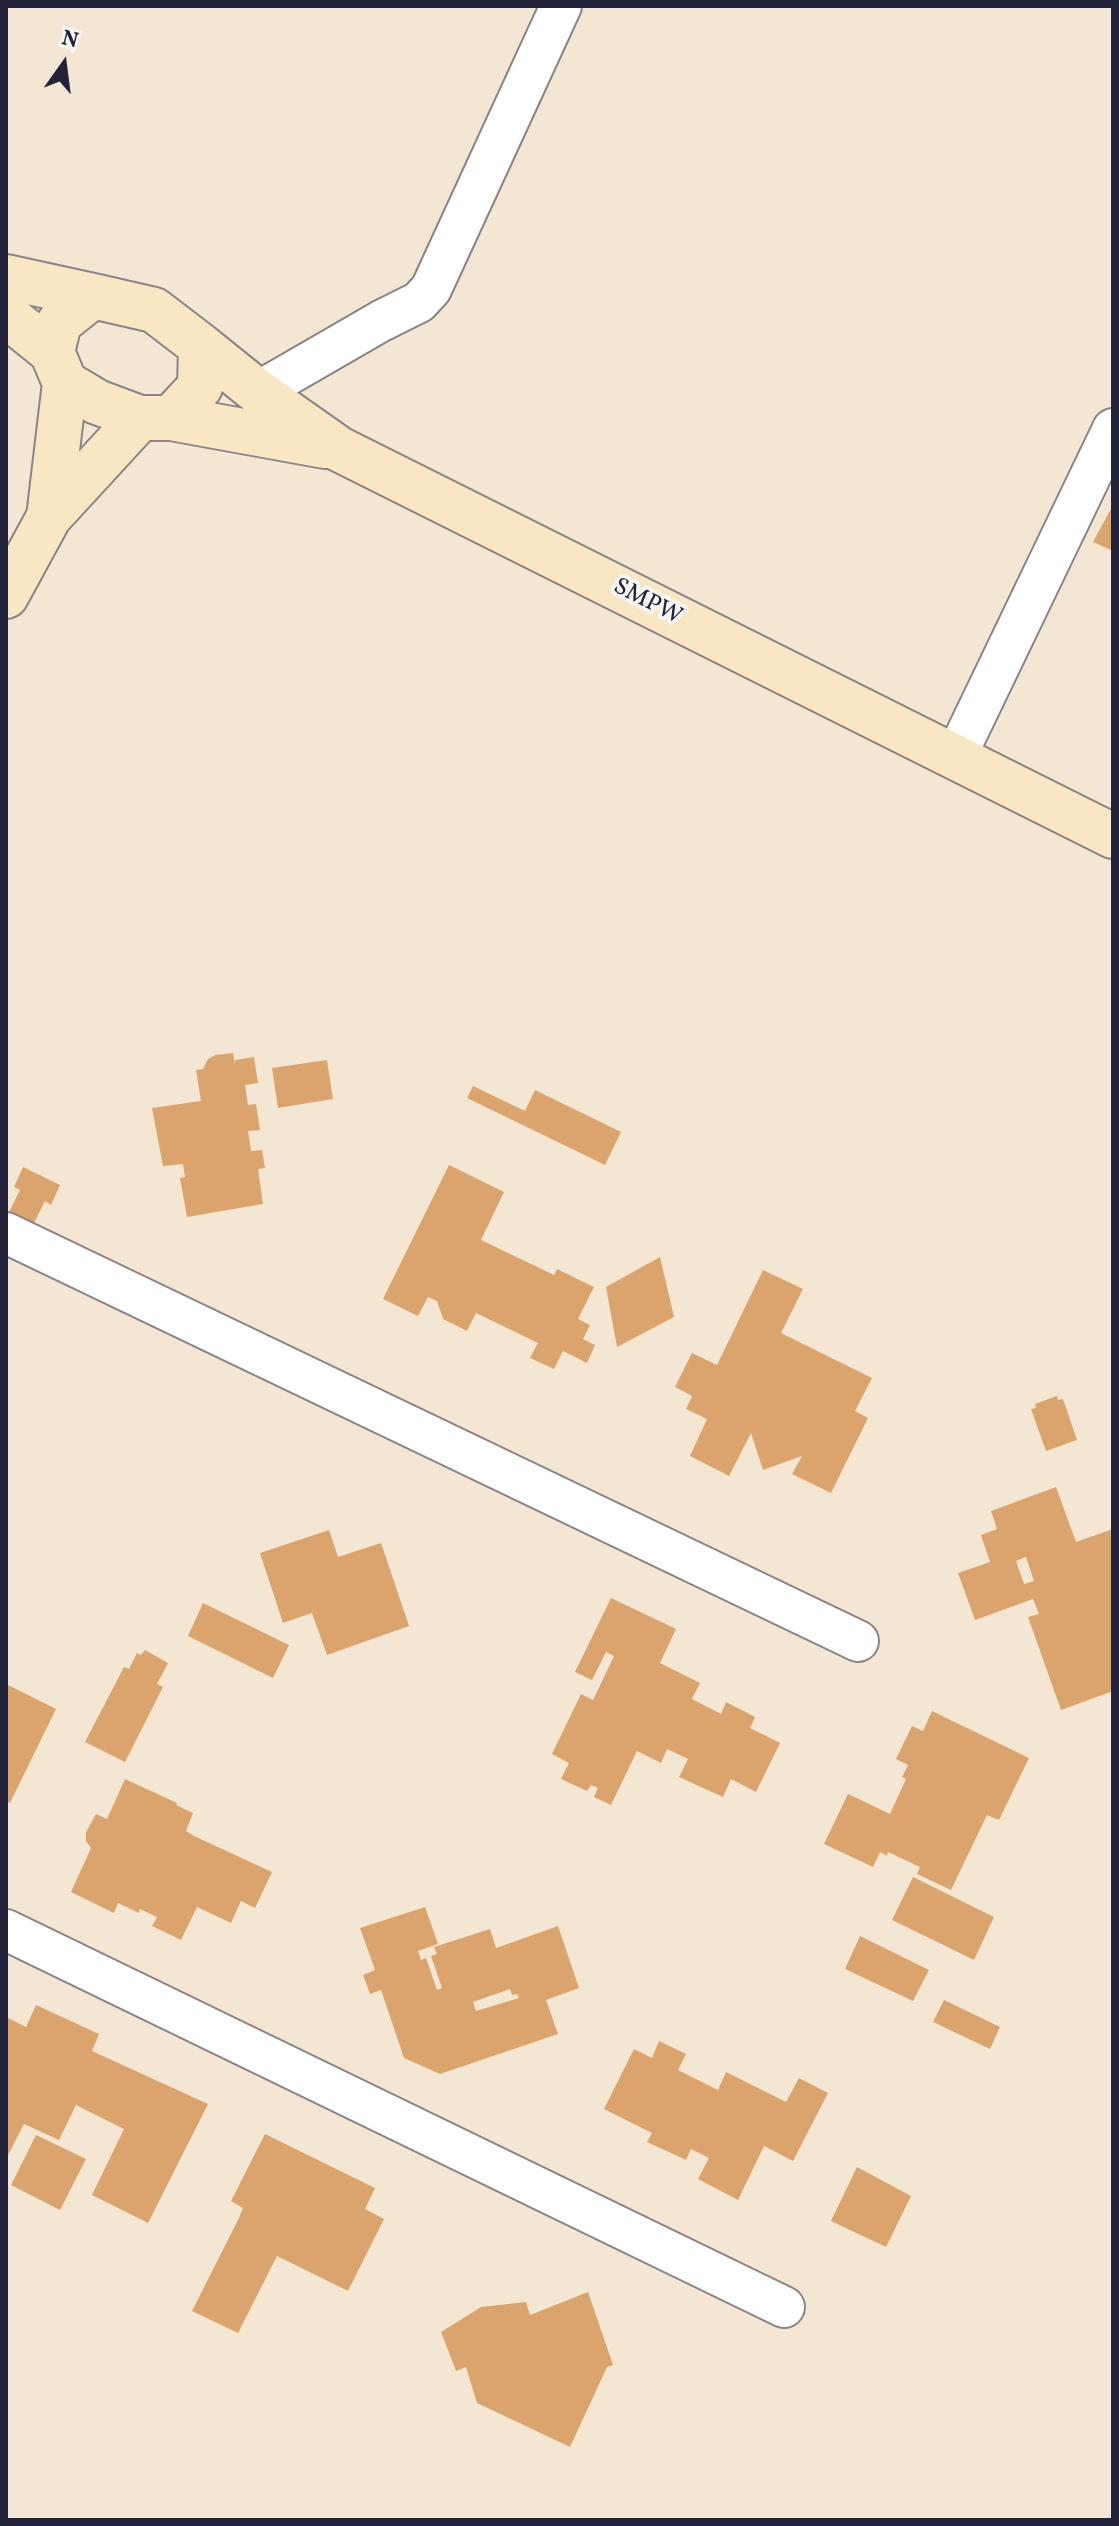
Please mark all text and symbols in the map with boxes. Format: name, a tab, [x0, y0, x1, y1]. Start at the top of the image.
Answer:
text: N	[58, 23, 81, 57]
north arrow	[24, 24, 104, 104]
street label: SMPW	[608, 573, 686, 633]

